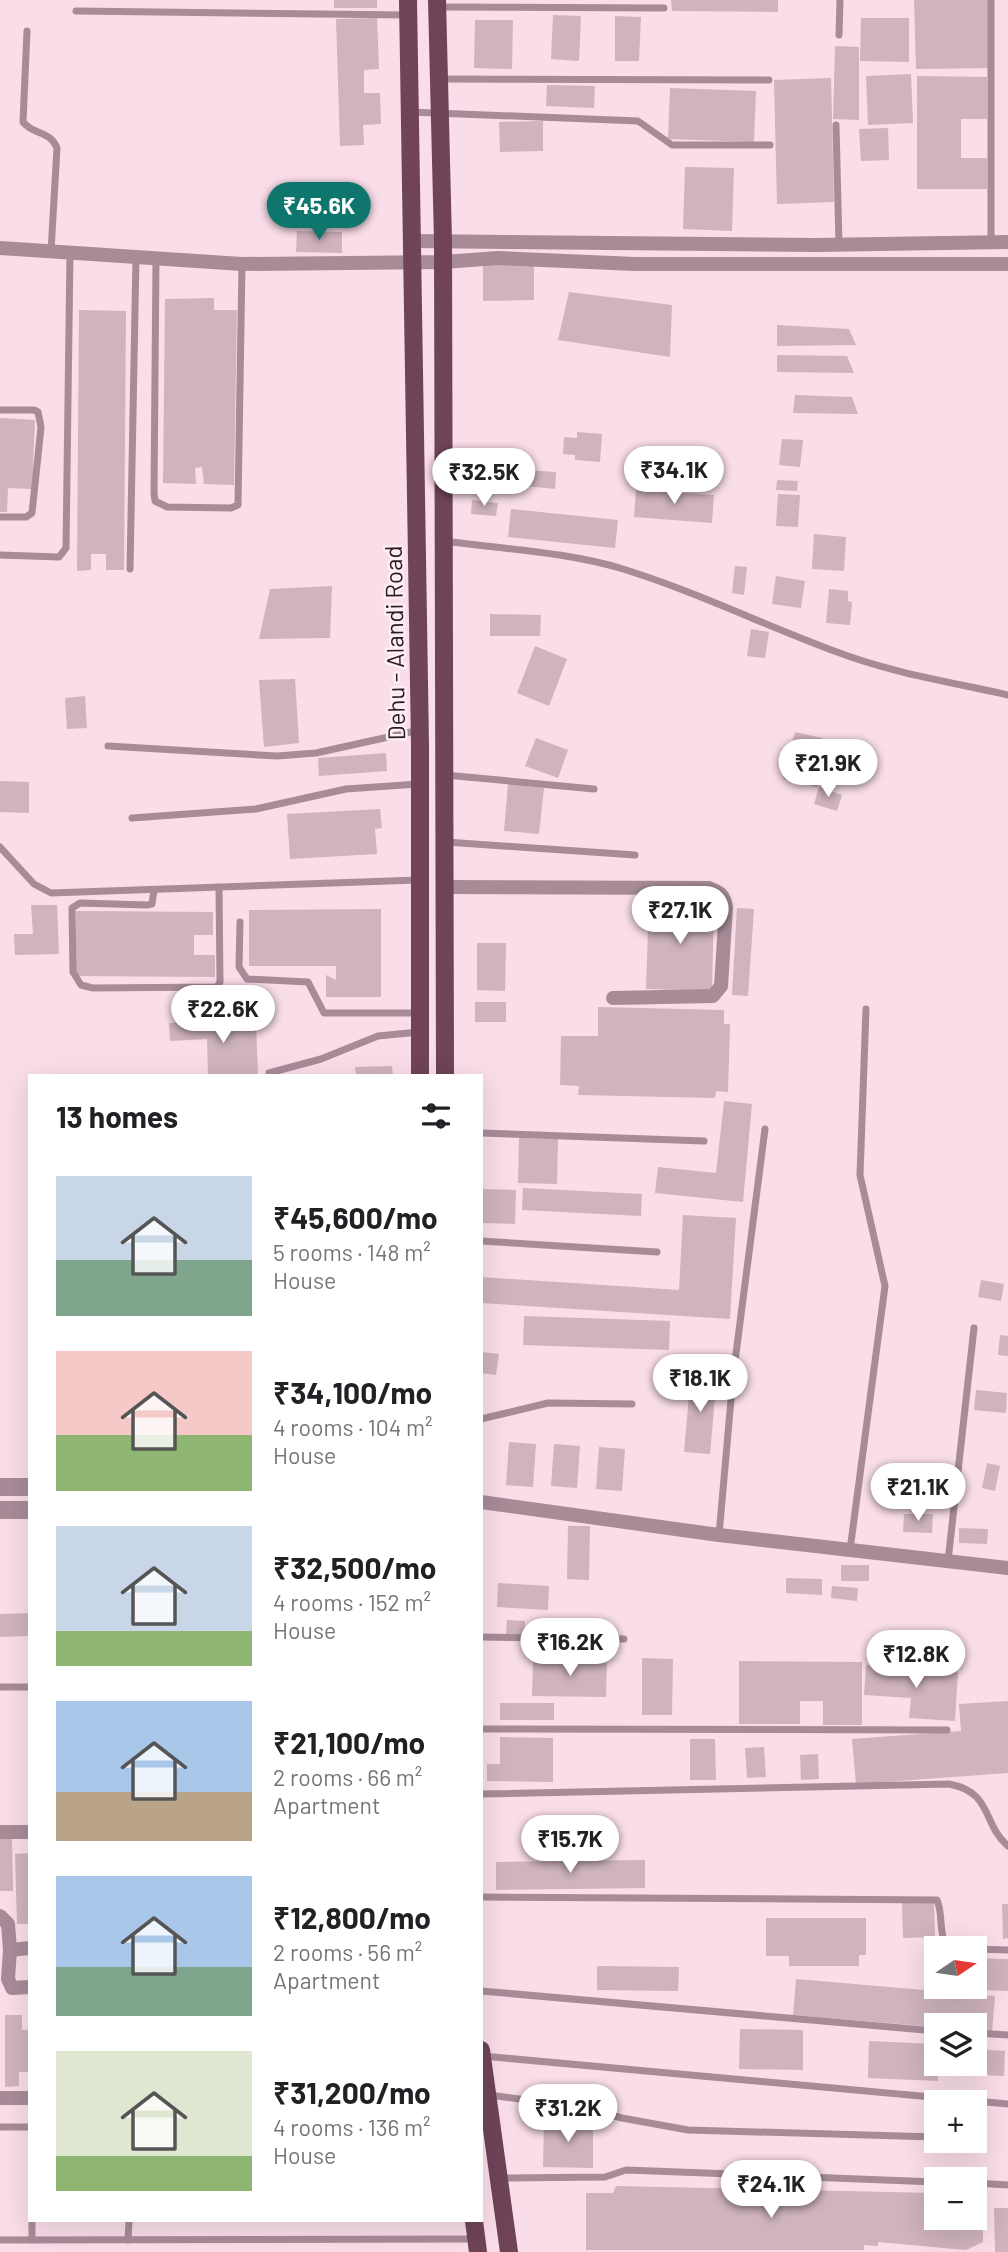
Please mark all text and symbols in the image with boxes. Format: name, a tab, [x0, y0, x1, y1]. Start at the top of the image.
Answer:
pin: ₹45.6K	[262, 182, 376, 242]
text: ₹45.6K	[283, 191, 355, 219]
pin: ₹34.1K	[617, 447, 731, 506]
pin: ₹32.5K	[427, 448, 541, 508]
text: ₹34.1K	[640, 455, 708, 483]
text: ₹32.5K	[448, 457, 520, 485]
street label: Dehu - Alandi Road	[378, 545, 410, 741]
pin: ₹21.9K	[771, 740, 885, 799]
text: ₹21.9K	[795, 748, 861, 776]
pin: ₹27.1K	[623, 886, 737, 946]
text: ₹27.1K	[648, 895, 712, 923]
pin: ₹22.6K	[166, 986, 280, 1045]
text: ₹22.6K	[187, 994, 259, 1022]
icon: filters	[417, 1097, 455, 1135]
text: 13 homes	[56, 1098, 178, 1134]
text: ₹45,600/mo	[273, 1199, 438, 1235]
icon: home	[112, 1204, 196, 1288]
text: 5 rooms · 148 m²	[273, 1238, 431, 1266]
text: House	[273, 1266, 336, 1294]
pin: ₹18.1K	[643, 1354, 757, 1414]
text: ₹18.1K	[669, 1363, 731, 1391]
text: ₹34,100/mo	[273, 1374, 432, 1410]
icon: home	[112, 1379, 196, 1463]
text: 4 rooms · 104 m²	[273, 1413, 433, 1441]
text: House	[273, 1441, 336, 1469]
pin: ₹21.1K	[861, 1464, 975, 1523]
text: ₹21.1K	[887, 1472, 949, 1500]
text: ₹32,500/mo	[273, 1549, 436, 1585]
icon: home	[112, 1554, 196, 1638]
text: 4 rooms · 152 m²	[273, 1588, 431, 1616]
text: House	[273, 1616, 336, 1644]
pin: ₹16.2K	[513, 1618, 627, 1678]
text: ₹16.2K	[536, 1627, 604, 1655]
pin: ₹12.8K	[859, 1630, 973, 1690]
text: ₹12.8K	[882, 1639, 950, 1667]
text: ₹21,100/mo	[273, 1724, 425, 1760]
icon: home	[112, 1729, 196, 1813]
text: 2 rooms · 66 m²	[273, 1763, 422, 1791]
text: Apartment	[273, 1791, 380, 1819]
pin: ₹15.7K	[513, 1815, 627, 1875]
text: ₹15.7K	[537, 1824, 603, 1852]
text: ₹12,800/mo	[273, 1899, 431, 1935]
icon: home	[112, 1904, 196, 1988]
north arrow	[924, 1936, 987, 1998]
map controls	[924, 1936, 987, 2230]
text: 2 rooms · 56 m²	[273, 1938, 422, 1966]
text: Apartment	[273, 1966, 380, 1994]
button: layers	[924, 2013, 987, 2076]
text: ₹31,200/mo	[273, 2074, 431, 2110]
icon: home	[112, 2079, 196, 2163]
pin: ₹31.2K	[511, 2084, 625, 2144]
button: +	[924, 2090, 987, 2153]
text: ₹31.2K	[534, 2093, 602, 2121]
text: 4 rooms · 136 m²	[273, 2113, 431, 2141]
text: House	[273, 2141, 336, 2169]
pin: ₹24.1K	[714, 2160, 828, 2220]
button: −	[924, 2167, 987, 2230]
text: ₹24.1K	[737, 2169, 805, 2197]

